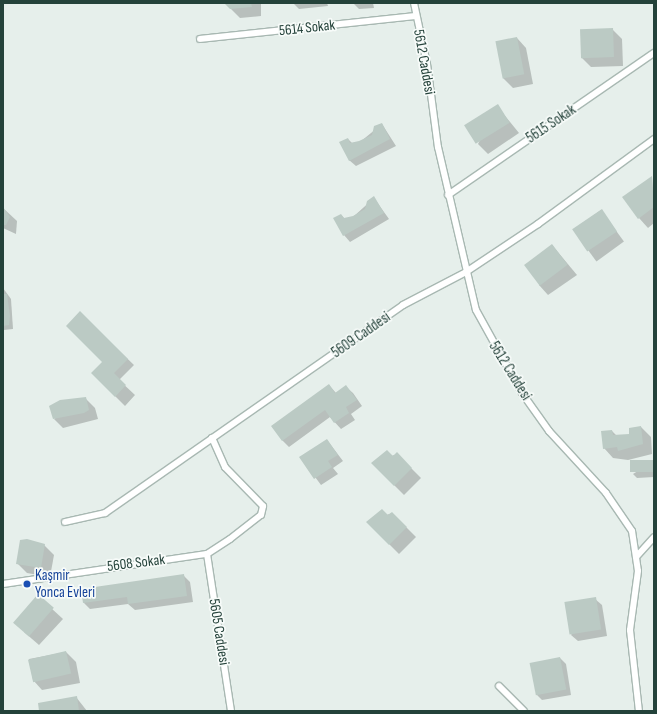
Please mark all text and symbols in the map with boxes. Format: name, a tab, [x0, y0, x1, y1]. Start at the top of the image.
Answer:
street label: 5614 Sokak	[278, 16, 336, 40]
street label: 5612 Caddesi	[409, 28, 439, 96]
street label: 5615 Sokak	[523, 101, 579, 147]
street label: 5609 Caddesi	[328, 308, 394, 362]
street label: 5612 Caddesi	[485, 338, 535, 404]
street label: 5608 Sokak	[106, 551, 166, 575]
place label: Kaşmir Yonca Evleri	[35, 566, 95, 601]
marker: Kaşmir Yonca Evleri	[22, 579, 32, 589]
street label: 5605 Caddesi	[205, 597, 233, 667]

